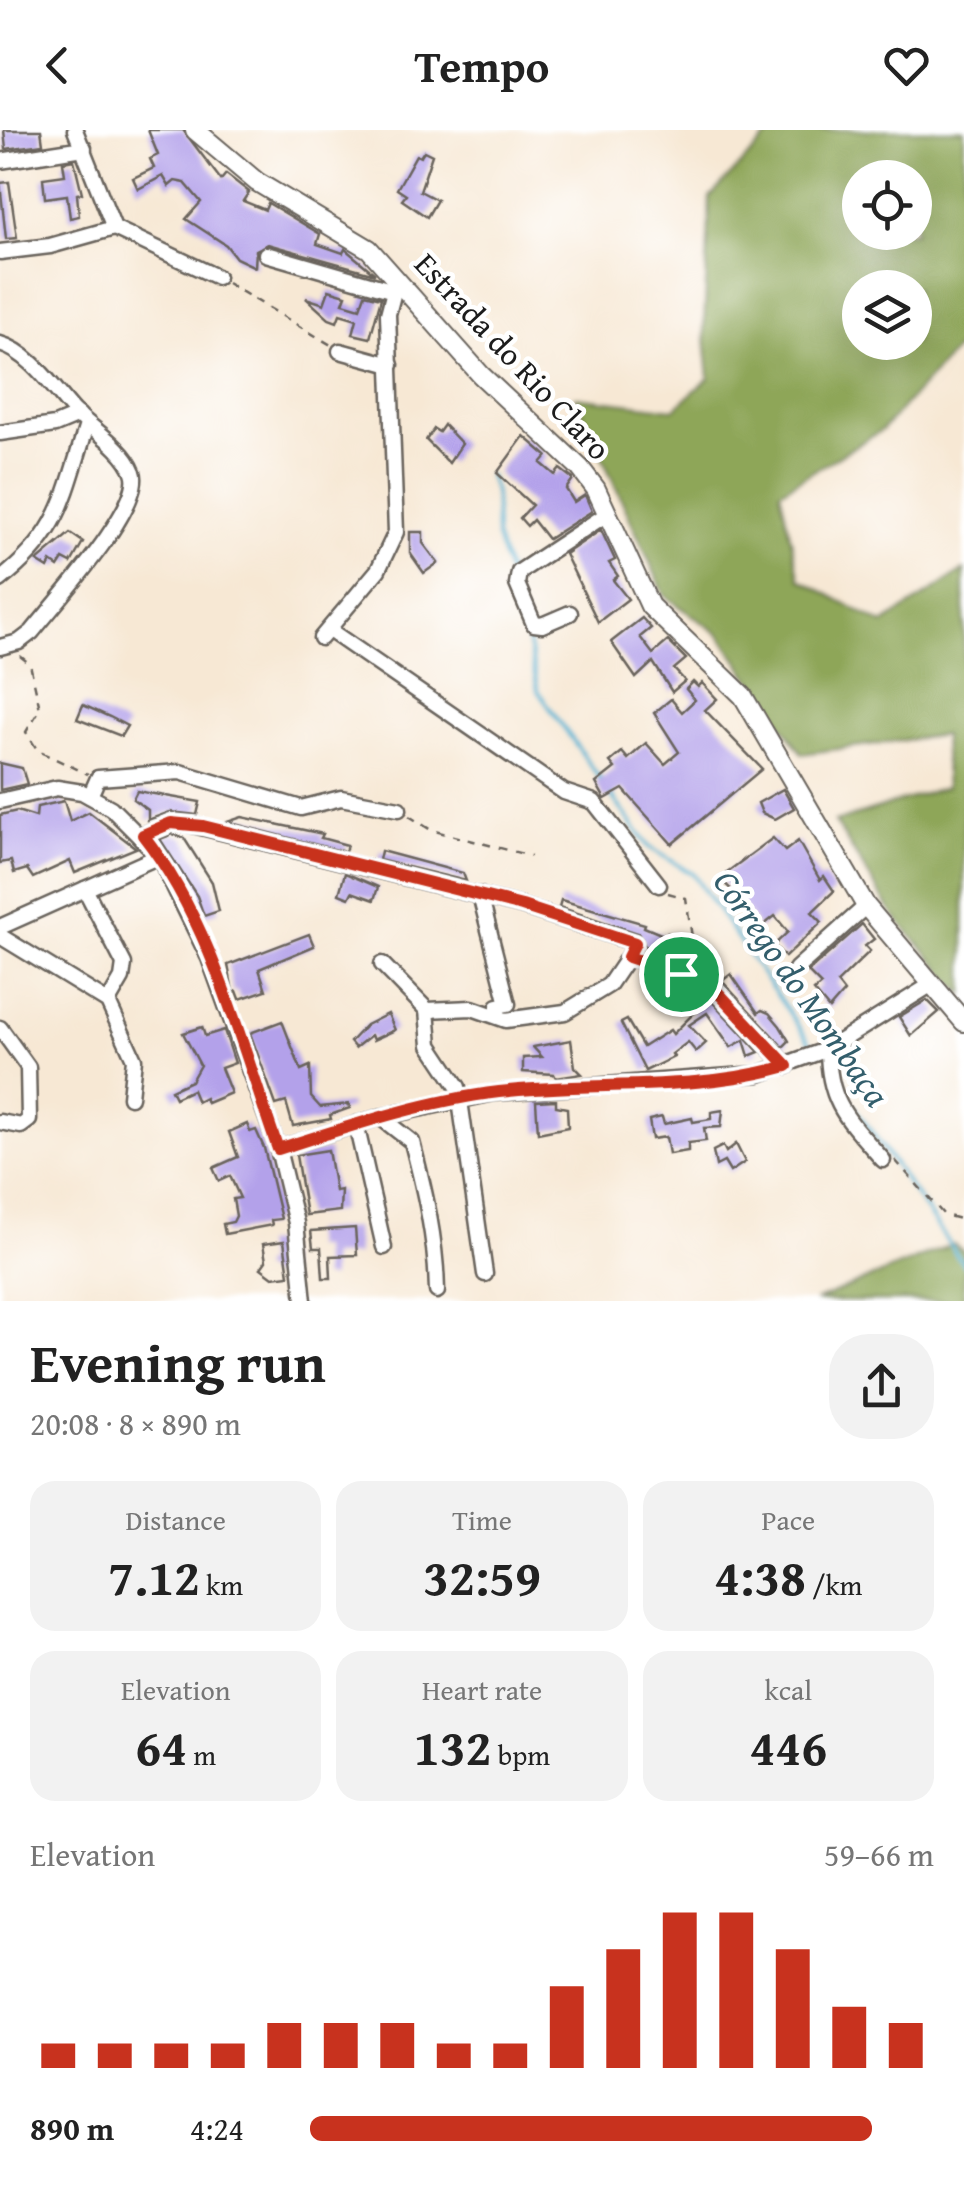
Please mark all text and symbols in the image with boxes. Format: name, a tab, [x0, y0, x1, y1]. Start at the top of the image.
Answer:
text: Tempo	[415, 33, 550, 98]
icon: back	[30, 38, 85, 93]
icon: heart	[879, 38, 934, 93]
map controls	[842, 160, 932, 360]
button: locate	[842, 160, 932, 250]
street label: Estrada do Rio Claro	[404, 242, 622, 470]
button: layers	[842, 270, 932, 360]
water label: Córrego do Mombaça	[701, 859, 903, 1117]
pin	[639, 932, 724, 1017]
icon: arrive	[654, 947, 709, 1002]
text: Evening run	[30, 1322, 326, 1402]
button: share	[829, 1334, 934, 1439]
text: 20:08 · 8 × 890 m	[30, 1400, 241, 1447]
text: Distance	[125, 1499, 226, 1540]
text: Time	[452, 1499, 512, 1540]
text: Pace	[761, 1499, 815, 1540]
text: 7.12	[108, 1540, 200, 1613]
text: 32:59	[423, 1540, 541, 1613]
text: 4:38	[714, 1540, 806, 1613]
text: km	[200, 1564, 243, 1605]
text: /km	[806, 1564, 862, 1605]
text: Elevation	[121, 1669, 230, 1710]
text: Heart rate	[422, 1669, 542, 1710]
text: kcal	[764, 1669, 812, 1710]
text: 64	[135, 1710, 187, 1783]
text: 132	[414, 1710, 492, 1783]
text: 446	[749, 1710, 827, 1783]
text: m	[187, 1734, 216, 1775]
text: bpm	[492, 1734, 550, 1775]
text: Elevation	[30, 1831, 155, 1878]
text: 59–66 m	[824, 1831, 934, 1878]
text: 890 m	[30, 2105, 114, 2152]
text: 4:24	[190, 2105, 244, 2152]

